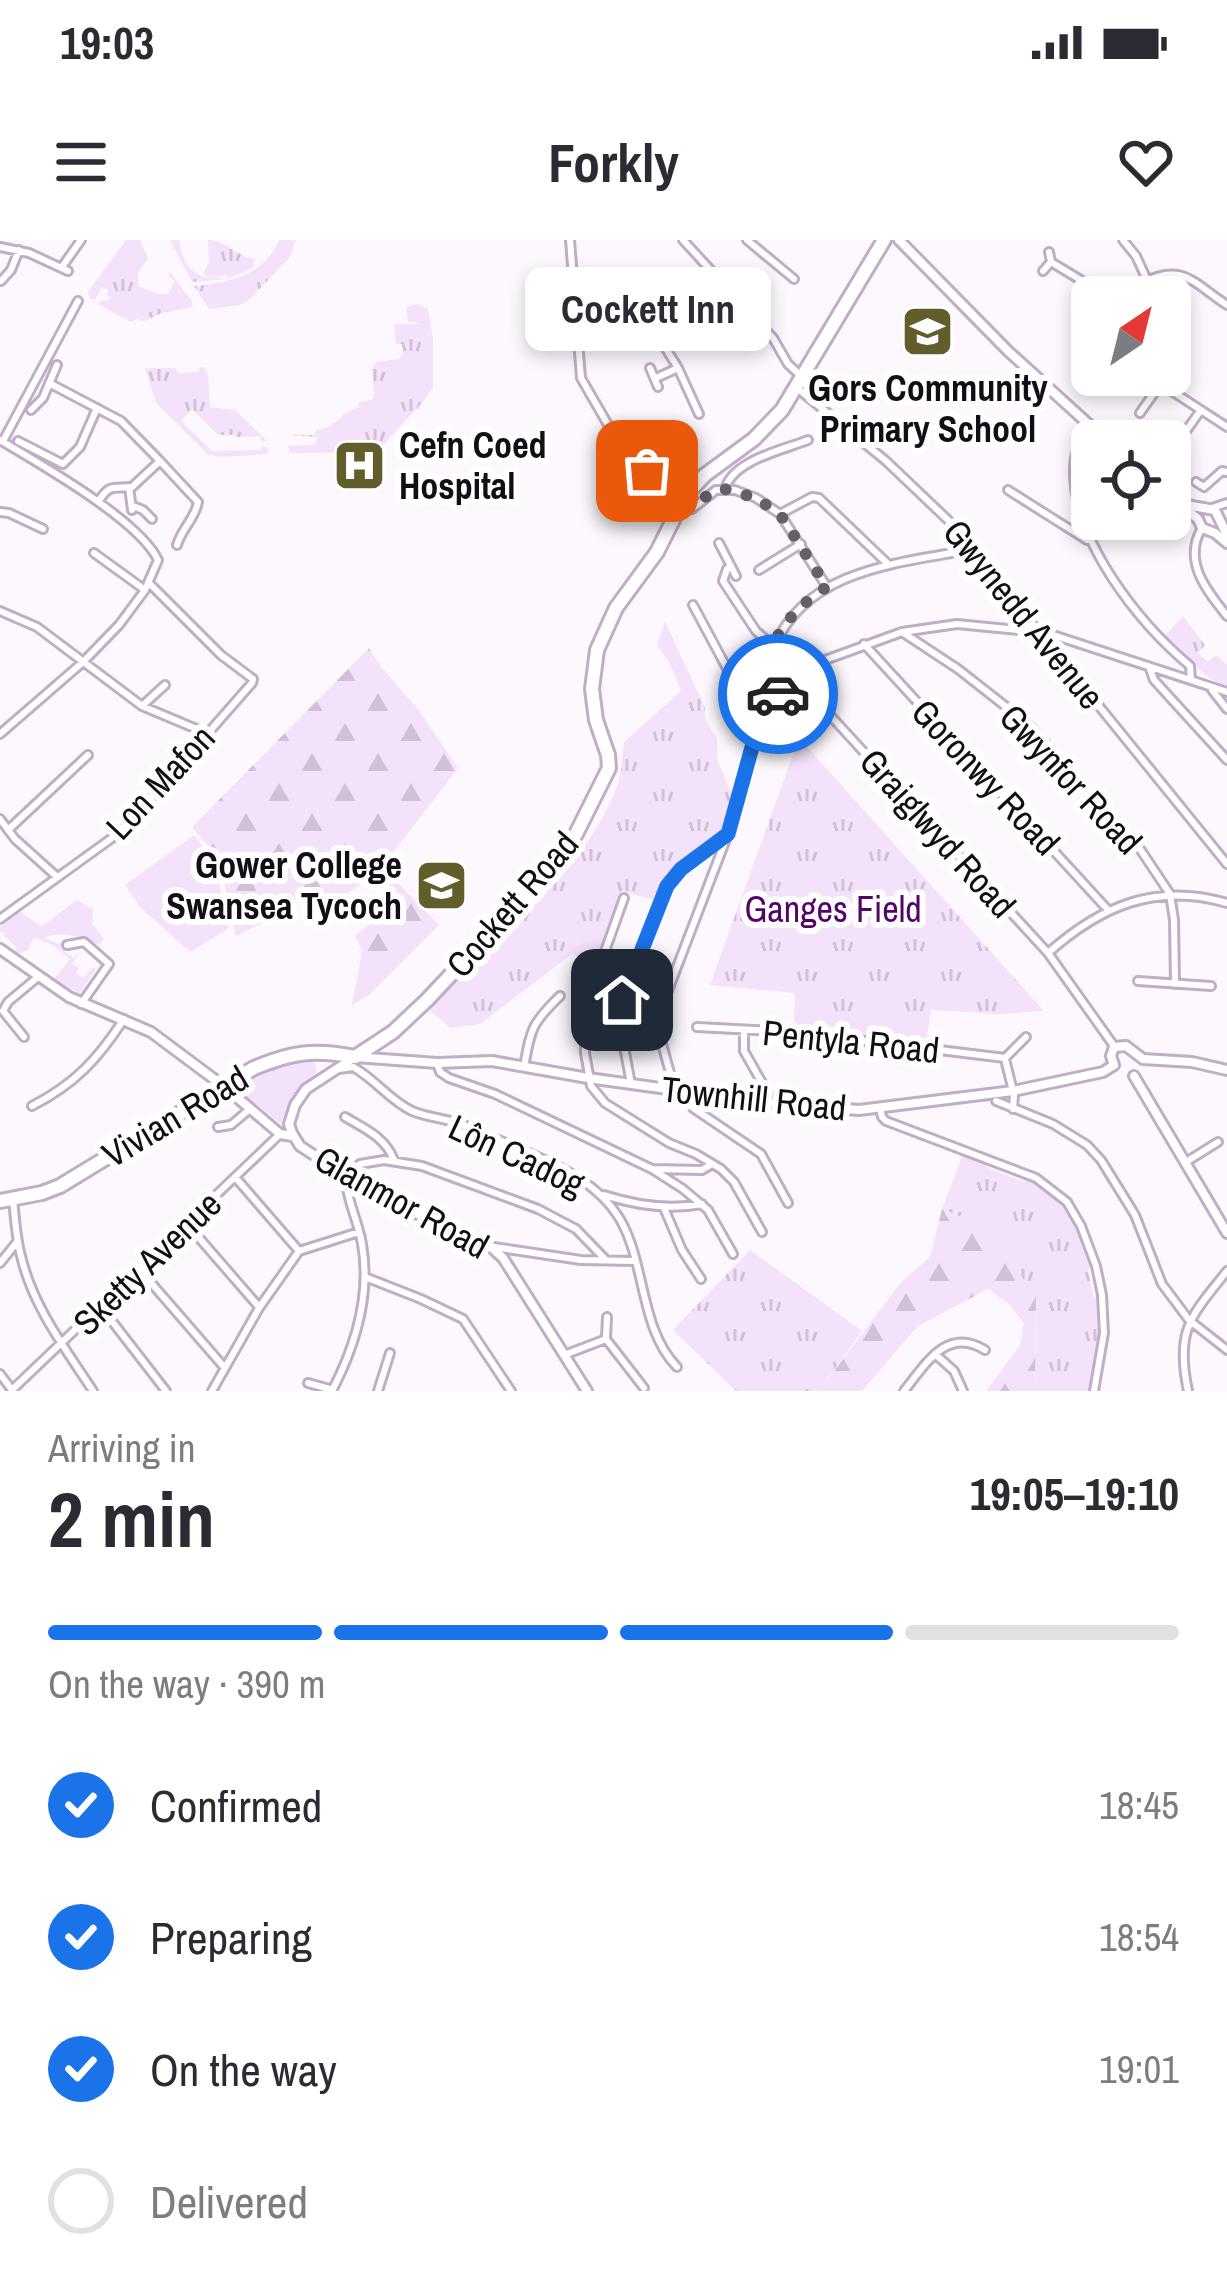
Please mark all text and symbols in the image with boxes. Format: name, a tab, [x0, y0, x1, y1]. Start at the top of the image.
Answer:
text: 19:03	[60, 12, 154, 73]
text: Forkly	[548, 126, 679, 199]
icon: menu	[48, 129, 114, 195]
icon: heart	[1113, 129, 1179, 195]
callout: Cockett Inn	[524, 267, 770, 351]
north arrow	[1071, 276, 1191, 396]
map controls	[1071, 276, 1191, 540]
text: Cockett Inn	[561, 283, 735, 335]
school or university icon: Gors Community Primary School	[900, 304, 956, 360]
place label: Gors Community Primary School	[808, 364, 1048, 453]
pin	[596, 420, 698, 522]
button: locate	[1071, 420, 1191, 540]
place label: Cefn Coed Hospital	[399, 421, 547, 510]
hospital icon: Cefn Coed Hospital	[332, 438, 388, 494]
icon: bag	[614, 438, 680, 504]
street label: Gwynedd Avenue	[933, 509, 1115, 719]
courier	[718, 634, 838, 754]
icon: car	[745, 661, 811, 727]
street label: Goronwy Road	[901, 689, 1071, 865]
street label: Gwynfor Road	[989, 694, 1153, 864]
street label: Lon Mafon	[95, 715, 225, 849]
street label: Graiglwyd Road	[849, 738, 1027, 928]
street label: Cockett Road	[435, 821, 589, 987]
place label: Gower College Swansea Tycoch	[166, 841, 402, 930]
school or university icon: Gower College Swansea Tycoch	[413, 858, 469, 914]
park label: Ganges Field	[744, 885, 922, 933]
pin	[571, 949, 673, 1051]
icon: home	[589, 967, 655, 1033]
street label: Pentyla Road	[760, 1008, 942, 1074]
street label: Vivian Road	[93, 1054, 257, 1178]
street label: Townhill Road	[659, 1064, 849, 1132]
street label: Lôn Cadog	[441, 1103, 593, 1208]
street label: Glanmor Road	[306, 1134, 498, 1270]
street label: Sketty Avenue	[63, 1180, 231, 1346]
text: Arriving in	[48, 1422, 196, 1474]
text: 19:05–19:10	[970, 1463, 1179, 1524]
text: 2 min	[48, 1466, 215, 1571]
text: On the way · 390 m	[48, 1658, 325, 1710]
icon: check	[48, 1772, 114, 1838]
text: Confirmed	[150, 1775, 322, 1836]
text: 18:45	[1099, 1779, 1179, 1831]
icon: check	[48, 1904, 114, 1970]
text: Preparing	[150, 1907, 312, 1968]
text: 18:54	[1099, 1911, 1179, 1963]
icon: check	[48, 2036, 114, 2102]
text: On the way	[150, 2039, 337, 2100]
text: 19:01	[1099, 2043, 1179, 2095]
text: Delivered	[150, 2171, 308, 2232]

